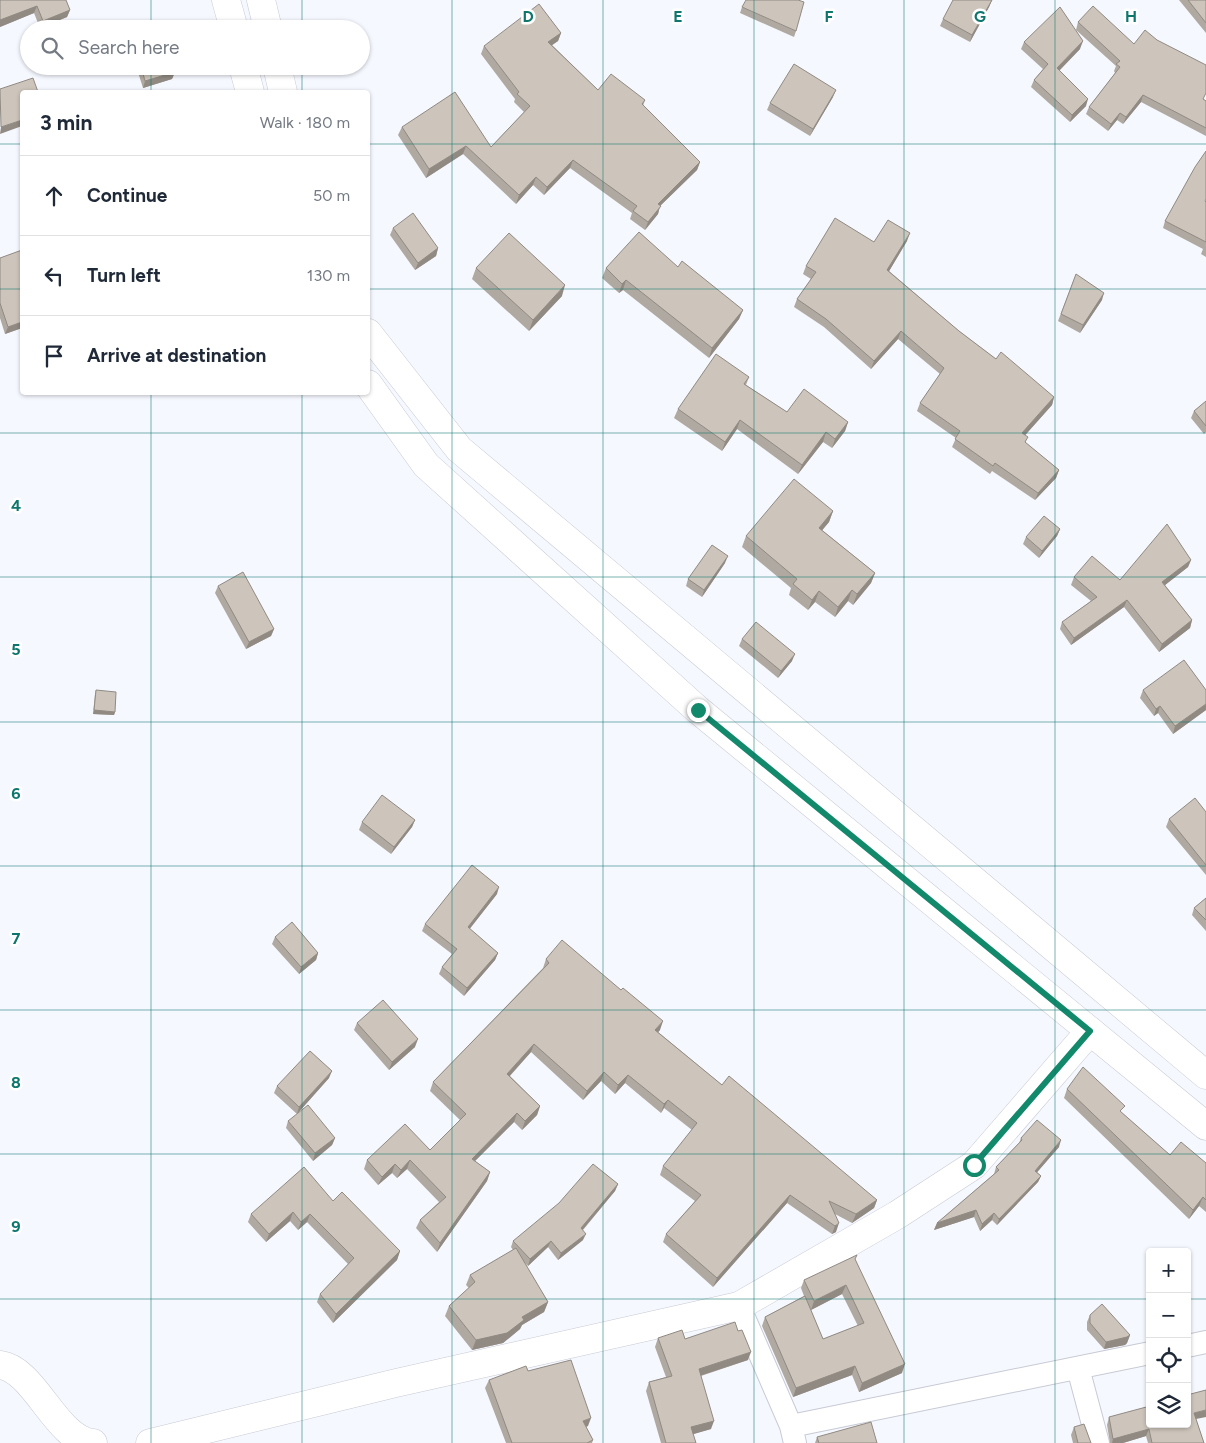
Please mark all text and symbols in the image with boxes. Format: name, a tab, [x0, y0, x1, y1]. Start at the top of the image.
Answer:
text: D	[522, 7, 534, 26]
text: E	[673, 7, 683, 26]
text: F	[825, 7, 834, 26]
text: G	[974, 7, 986, 26]
text: H	[1125, 7, 1137, 26]
search box	[20, 20, 370, 75]
icon: search	[38, 34, 66, 62]
text: Search here	[78, 36, 180, 59]
text: 3 min	[40, 110, 92, 135]
text: Walk · 180 m	[260, 113, 350, 132]
icon: ahead	[40, 182, 68, 210]
text: Continue	[87, 184, 167, 207]
text: 50 m	[313, 186, 350, 205]
icon: left	[40, 262, 68, 290]
text: Turn left	[87, 264, 161, 287]
text: 130 m	[307, 266, 350, 285]
icon: arrive	[40, 342, 68, 370]
text: Arrive at destination	[87, 344, 266, 367]
text: 4	[11, 496, 21, 515]
text: 5	[11, 640, 21, 659]
route end	[687, 699, 710, 722]
text: 6	[11, 784, 21, 803]
text: 7	[12, 929, 21, 948]
text: 8	[11, 1073, 21, 1092]
route start	[963, 1154, 986, 1177]
text: 9	[11, 1217, 21, 1236]
map controls	[1146, 1248, 1191, 1428]
button: +	[1146, 1248, 1191, 1293]
button: −	[1146, 1293, 1191, 1338]
button: locate	[1146, 1338, 1191, 1383]
button: layers	[1146, 1383, 1191, 1428]

